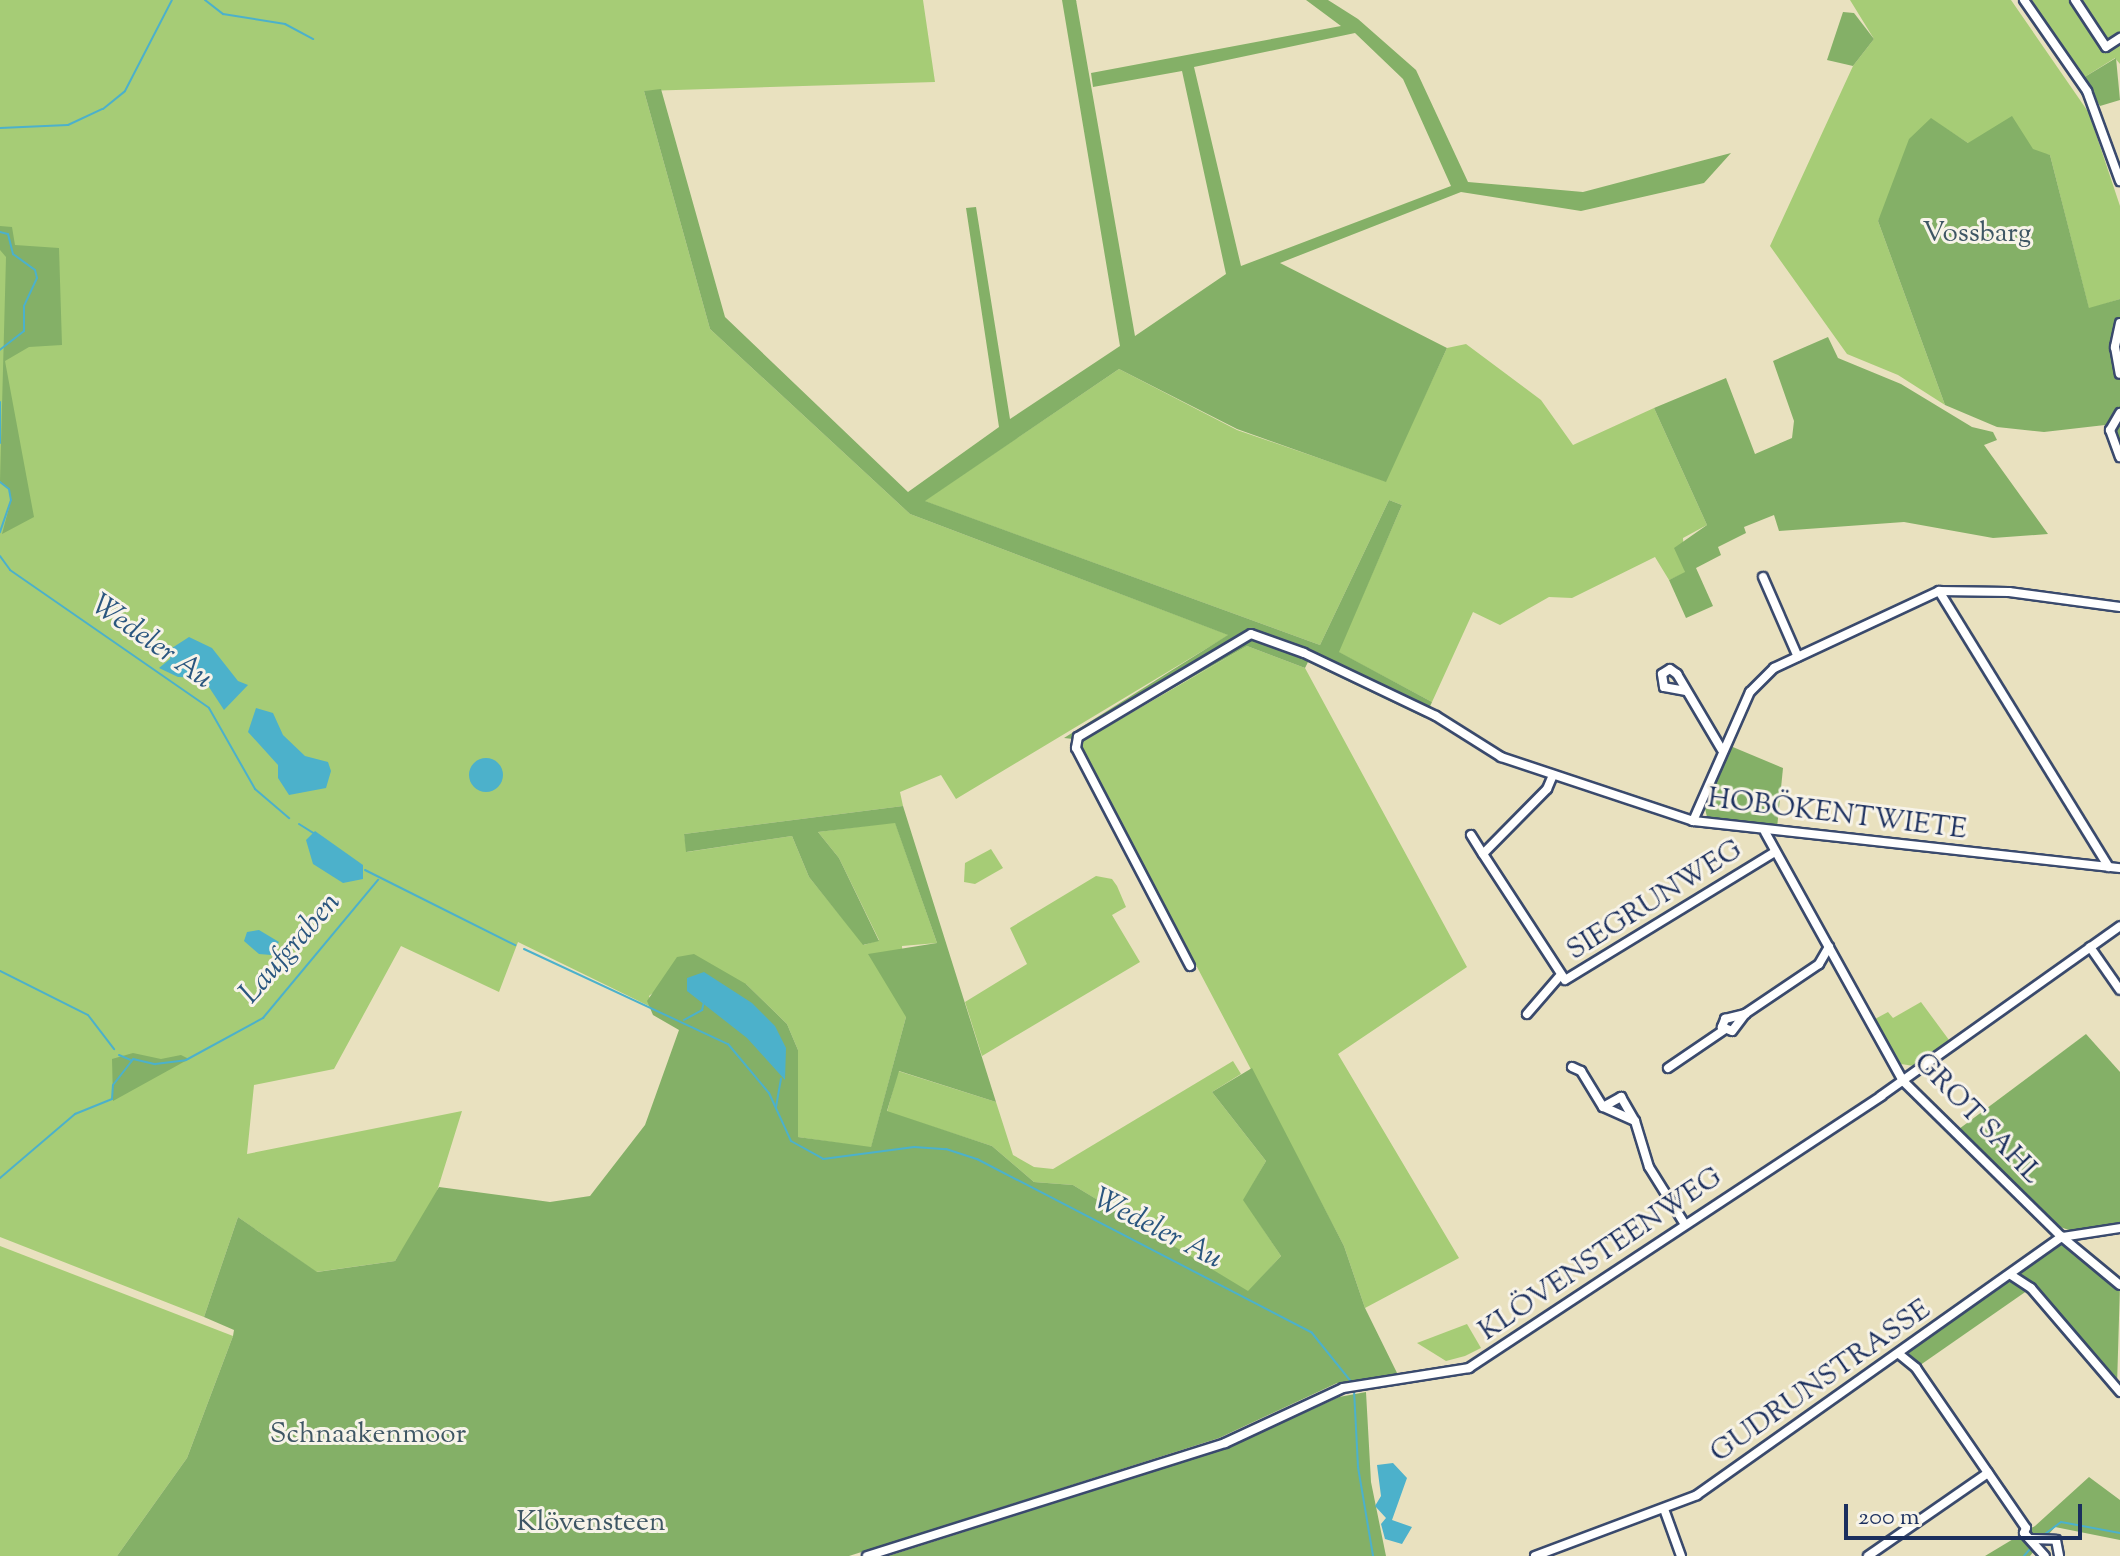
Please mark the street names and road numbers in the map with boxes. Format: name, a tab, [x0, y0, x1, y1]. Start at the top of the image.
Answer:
street label: HOBÖKENTWIETE	[1706, 782, 1968, 848]
street label: SIEGRUNWEG	[1561, 834, 1749, 968]
street label: GROT SAHL	[1906, 1046, 2048, 1192]
street label: KLÖVENSTEENWEG	[1473, 1161, 1729, 1349]
street label: GUDRUNSTRASSE	[1705, 1293, 1937, 1471]

